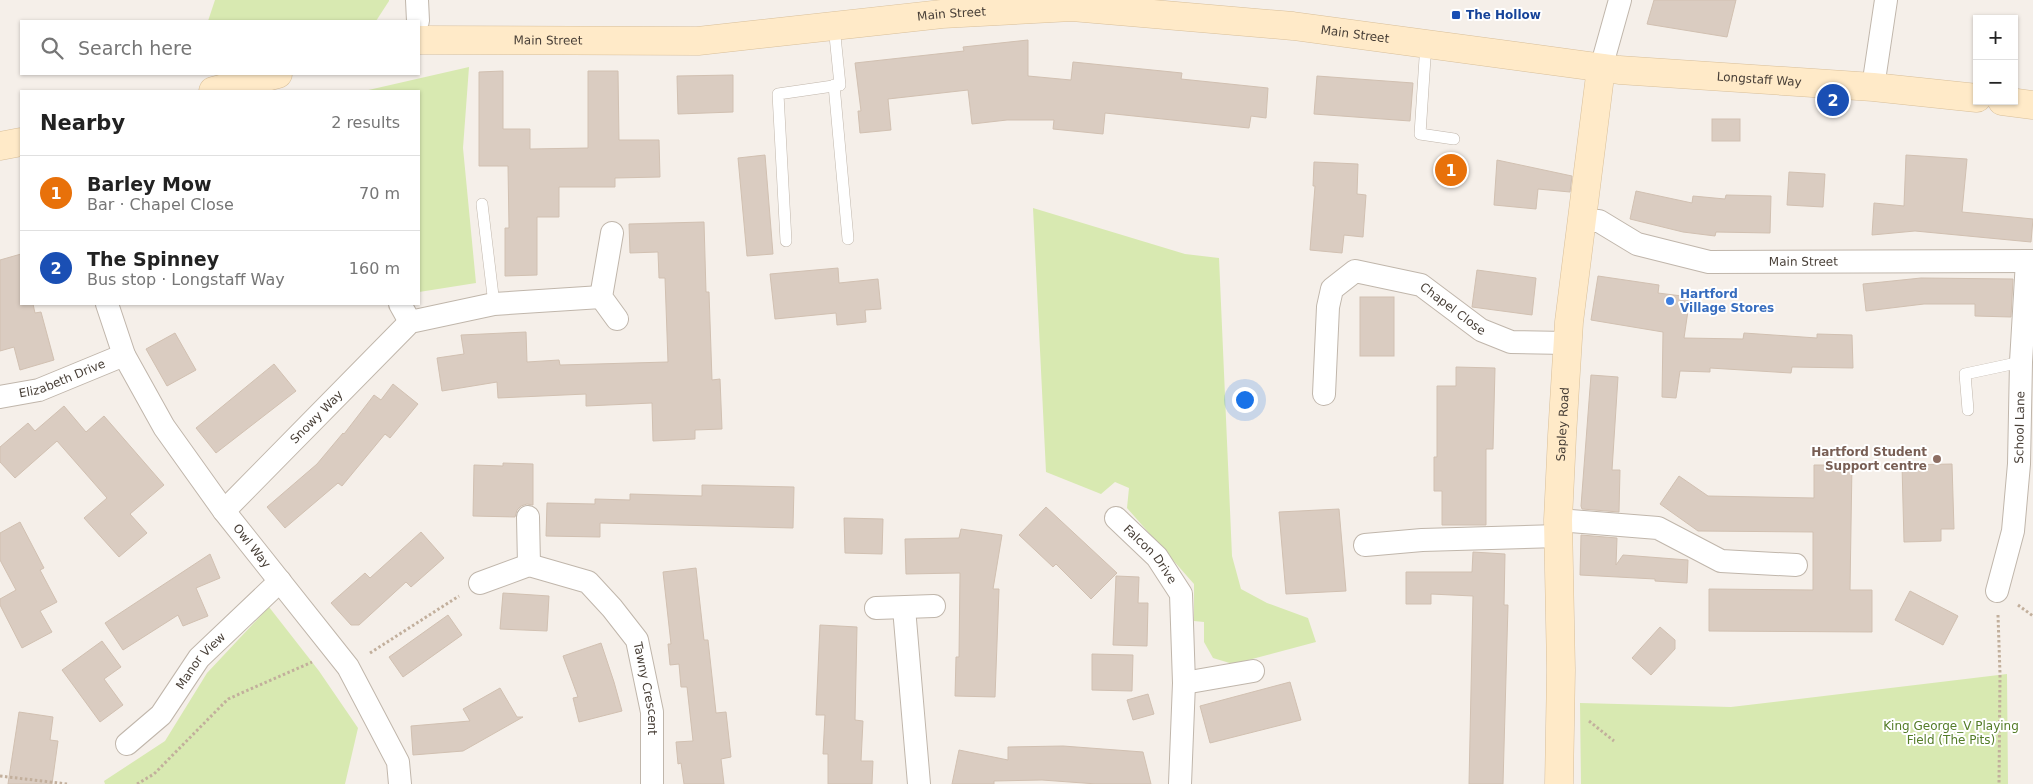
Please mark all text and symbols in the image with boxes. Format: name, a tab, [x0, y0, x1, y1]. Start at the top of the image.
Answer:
street label: Main Street	[916, 5, 987, 24]
place label: The Hollow	[1466, 8, 1541, 22]
marker: The Hollow	[1450, 9, 1462, 21]
map controls	[1973, 15, 2018, 105]
button: +	[1973, 15, 2018, 60]
search box	[20, 20, 420, 75]
street label: Main Street	[1320, 23, 1390, 46]
street label: Main Street	[513, 33, 583, 48]
icon: search	[38, 34, 66, 62]
text: Search here	[78, 37, 192, 59]
button: −	[1973, 60, 2018, 105]
street label: Longstaff Way	[1716, 70, 1802, 89]
pin: 2	[1817, 81, 1849, 119]
text: Nearby	[40, 111, 125, 135]
text: 2 results	[331, 113, 400, 132]
pin: 1	[1435, 151, 1467, 189]
text: Barley Mow	[87, 173, 212, 195]
text: 1	[50, 184, 62, 203]
text: 70 m	[359, 184, 400, 203]
text: Bar · Chapel Close	[87, 195, 234, 214]
text: The Spinney	[87, 248, 219, 270]
street label: Main Street	[1769, 255, 1838, 269]
text: 2	[50, 259, 62, 278]
text: 160 m	[349, 259, 400, 278]
text: Bus stop · Longstaff Way	[87, 270, 285, 289]
street label: Chapel Close	[1417, 280, 1487, 338]
place label: Hartford Village Stores	[1680, 287, 1774, 315]
marker: Hartford Village Stores	[1664, 295, 1676, 307]
street label: Elizabeth Drive	[18, 357, 107, 400]
street label: Snowy Way	[287, 387, 346, 446]
your location	[1232, 387, 1258, 413]
street label: Sapley Road	[1554, 387, 1572, 462]
street label: School Lane	[2012, 391, 2027, 464]
place label: Hartford Student Support centre	[1811, 445, 1927, 473]
marker: Hartford Student Support centre	[1931, 453, 1943, 465]
street label: Owl Way	[230, 521, 273, 571]
street label: Falcon Drive	[1121, 522, 1179, 586]
street label: Manor View	[173, 630, 228, 692]
street label: Tawny Crescent	[630, 640, 660, 735]
park label: King George_V Playing Field (The Pits)	[1883, 719, 2019, 747]

